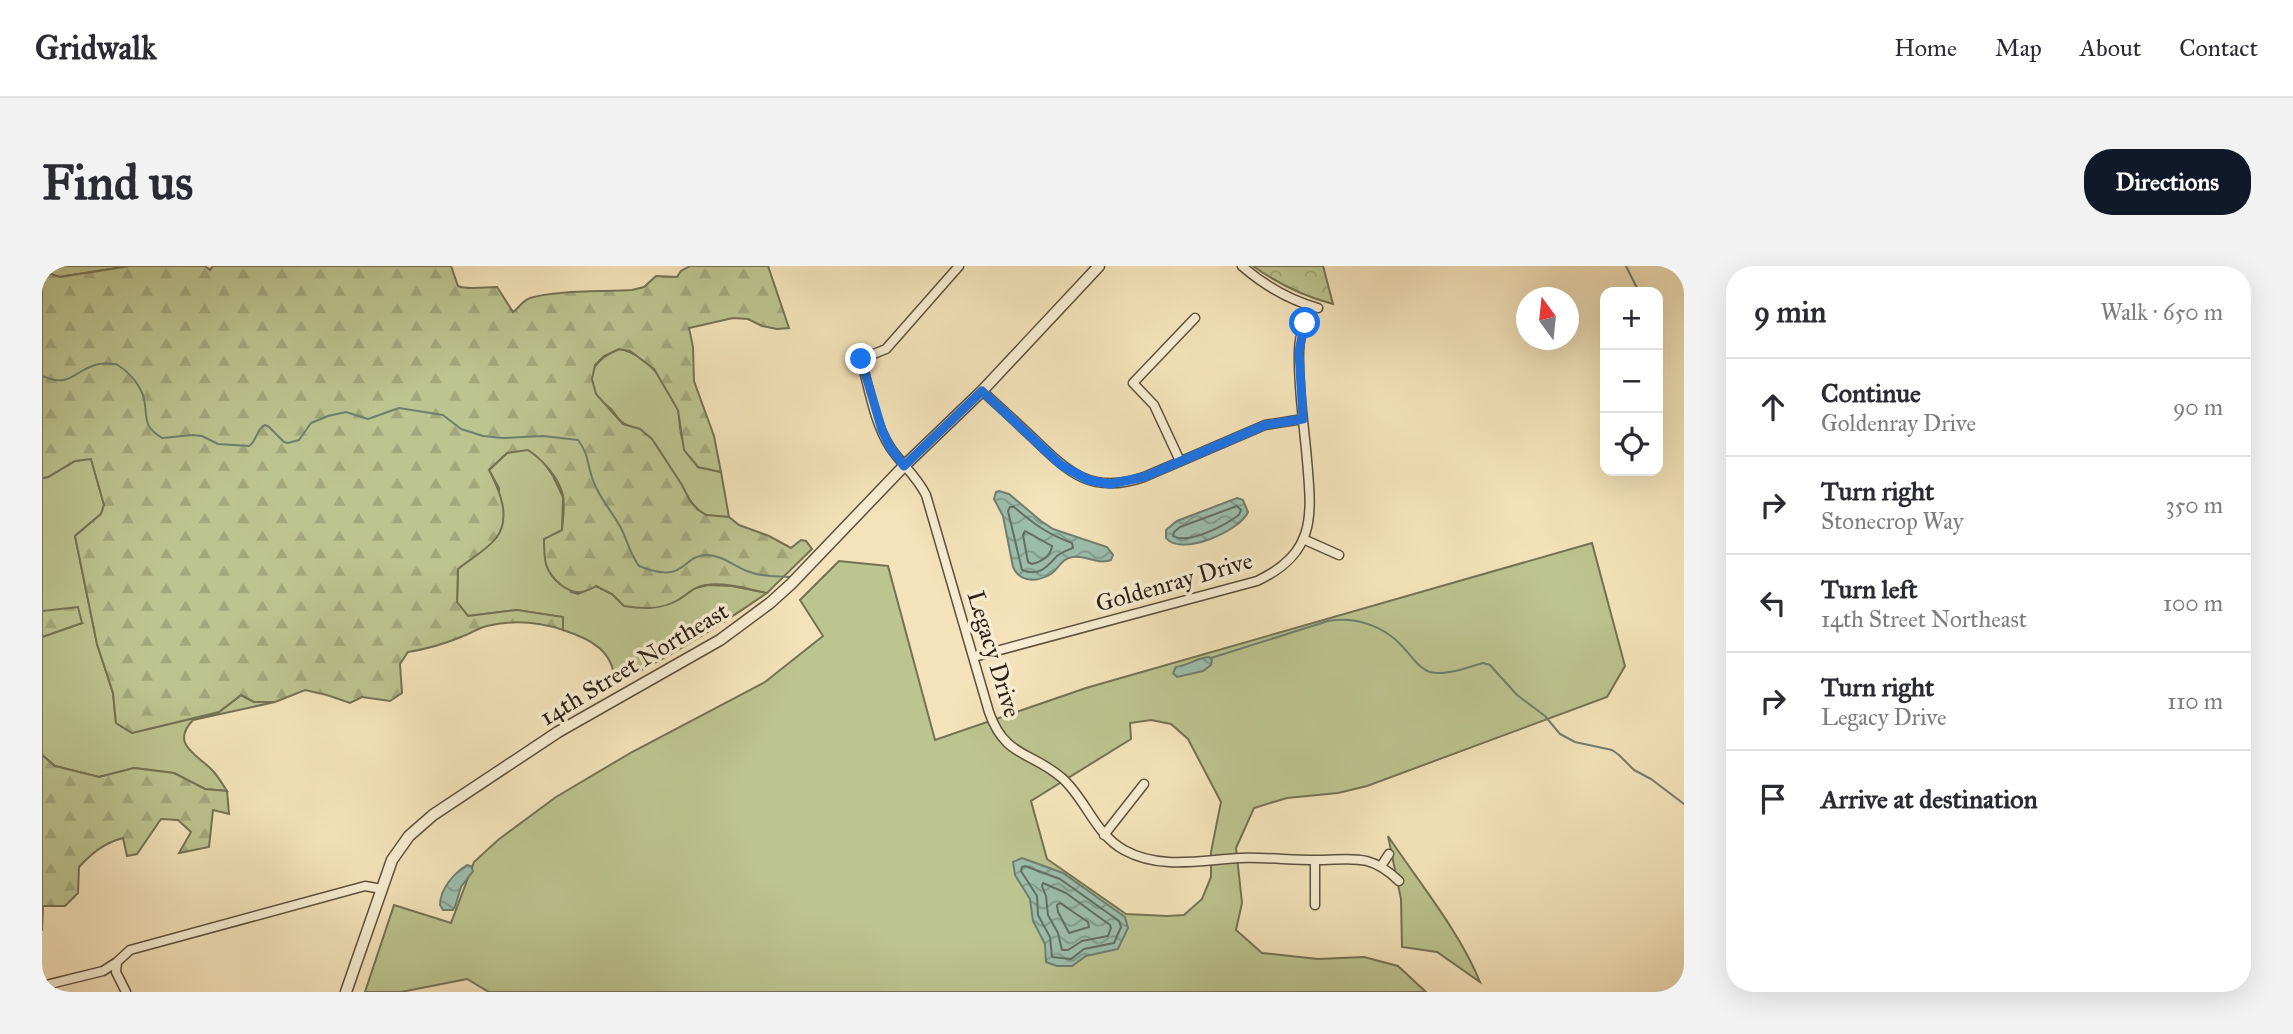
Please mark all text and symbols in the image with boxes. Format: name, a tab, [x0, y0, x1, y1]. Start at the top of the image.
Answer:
text: Gridwalk	[35, 28, 157, 68]
text: Home	[1894, 33, 1957, 63]
text: Map	[1995, 33, 2042, 63]
text: About	[2080, 33, 2141, 63]
text: Contact	[2179, 33, 2258, 63]
button: Directions	[2084, 149, 2251, 215]
text: Find us	[42, 153, 193, 212]
north arrow	[1516, 287, 1579, 350]
map controls	[1600, 287, 1663, 476]
button: +	[1600, 287, 1663, 350]
text: 9 min	[1754, 294, 1826, 330]
text: Walk · 650 m	[2101, 298, 2223, 326]
route start	[1289, 307, 1320, 338]
route end	[845, 343, 876, 374]
button: −	[1600, 350, 1663, 413]
text: Continue	[1821, 377, 1921, 409]
icon: ahead	[1754, 388, 1792, 426]
text: 90 m	[2173, 393, 2223, 421]
text: Goldenray Drive	[1821, 409, 1976, 437]
button: locate	[1600, 413, 1663, 476]
text: Turn right	[1821, 475, 1934, 507]
icon: right	[1754, 486, 1792, 524]
text: 350 m	[2165, 491, 2223, 519]
text: Stonecrop Way	[1821, 507, 1964, 535]
street label: Goldenray Drive	[1092, 545, 1256, 619]
text: Turn left	[1821, 573, 1917, 605]
icon: left	[1754, 584, 1792, 622]
street label: Legacy Drive	[960, 587, 1028, 721]
text: 100 m	[2163, 589, 2223, 617]
street label: 14th Street Northeast	[534, 596, 734, 732]
text: 14th Street Northeast	[1821, 605, 2027, 633]
text: Turn right	[1821, 671, 1934, 703]
icon: right	[1754, 682, 1792, 720]
text: 110 m	[2167, 687, 2223, 715]
text: Legacy Drive	[1821, 703, 1947, 731]
icon: arrive	[1754, 780, 1792, 818]
text: Arrive at destination	[1821, 783, 2038, 815]

